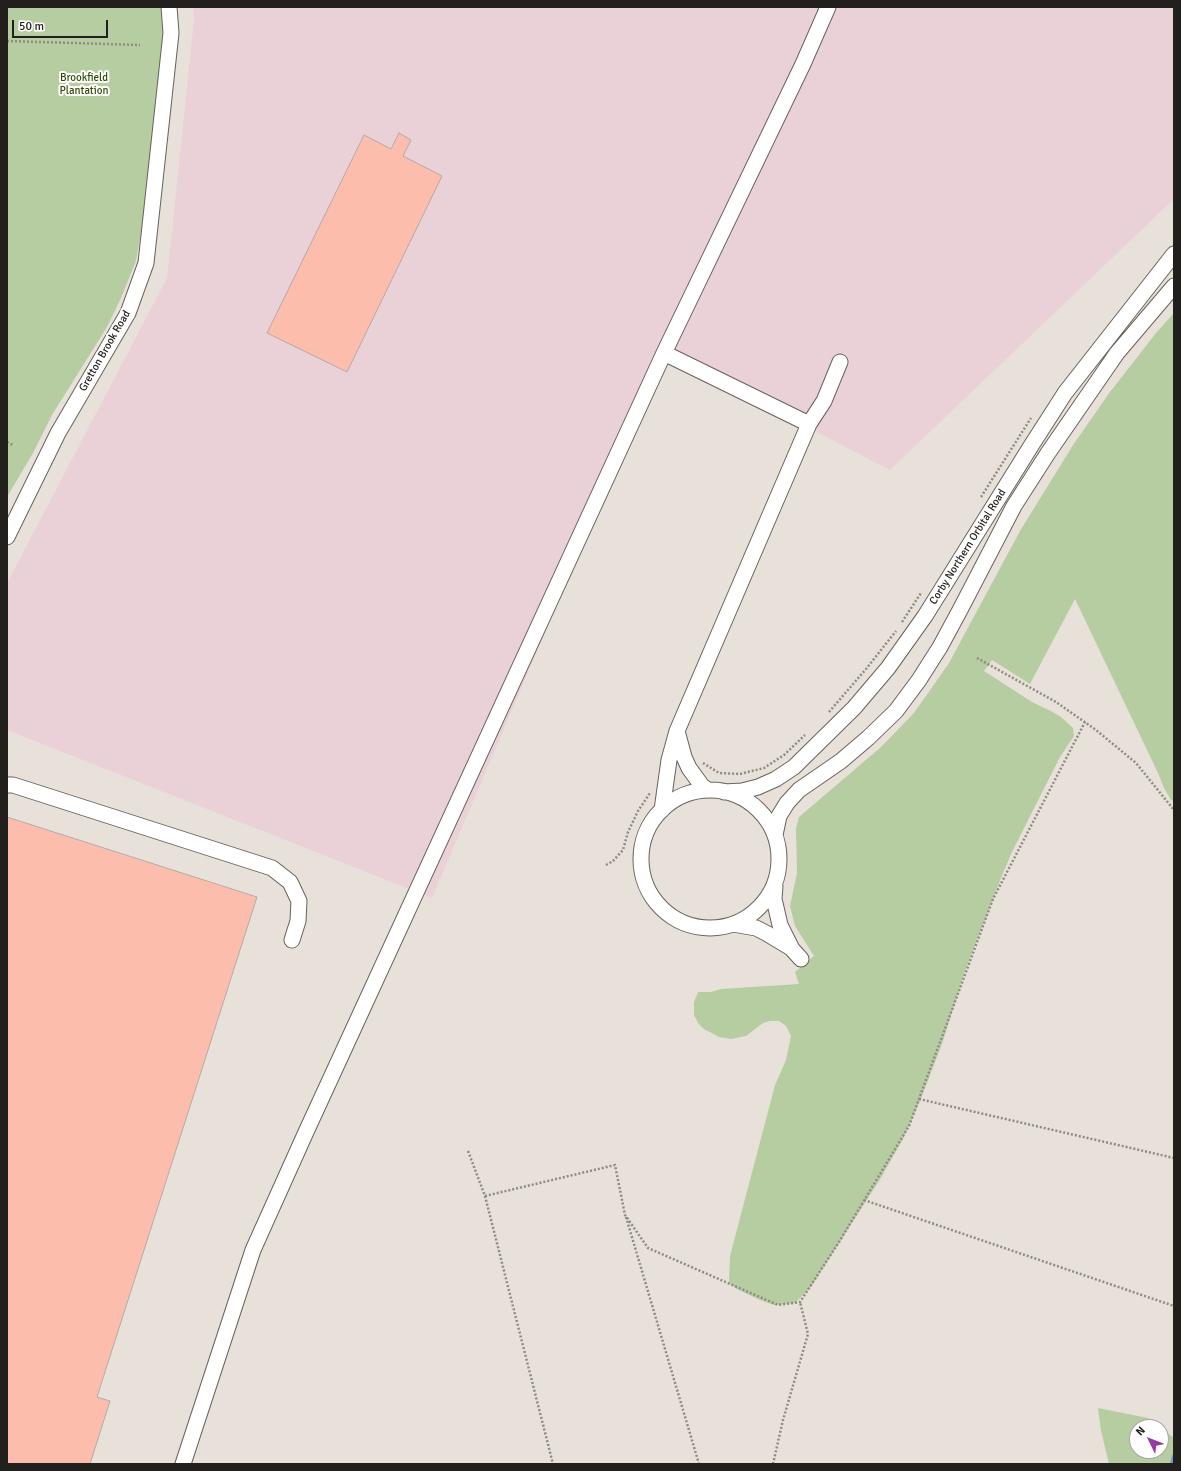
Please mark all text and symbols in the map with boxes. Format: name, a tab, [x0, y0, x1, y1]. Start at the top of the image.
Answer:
scale bar	[14, 12, 110, 38]
text: 50 m	[19, 19, 44, 34]
park label: Brookfield Plantation	[59, 71, 109, 97]
street label: Gretton Brook Road	[76, 308, 134, 394]
street label: Corby Northern Orbital Road	[927, 487, 1009, 607]
north arrow	[1129, 1419, 1169, 1459]
text: N	[1133, 1424, 1148, 1438]

